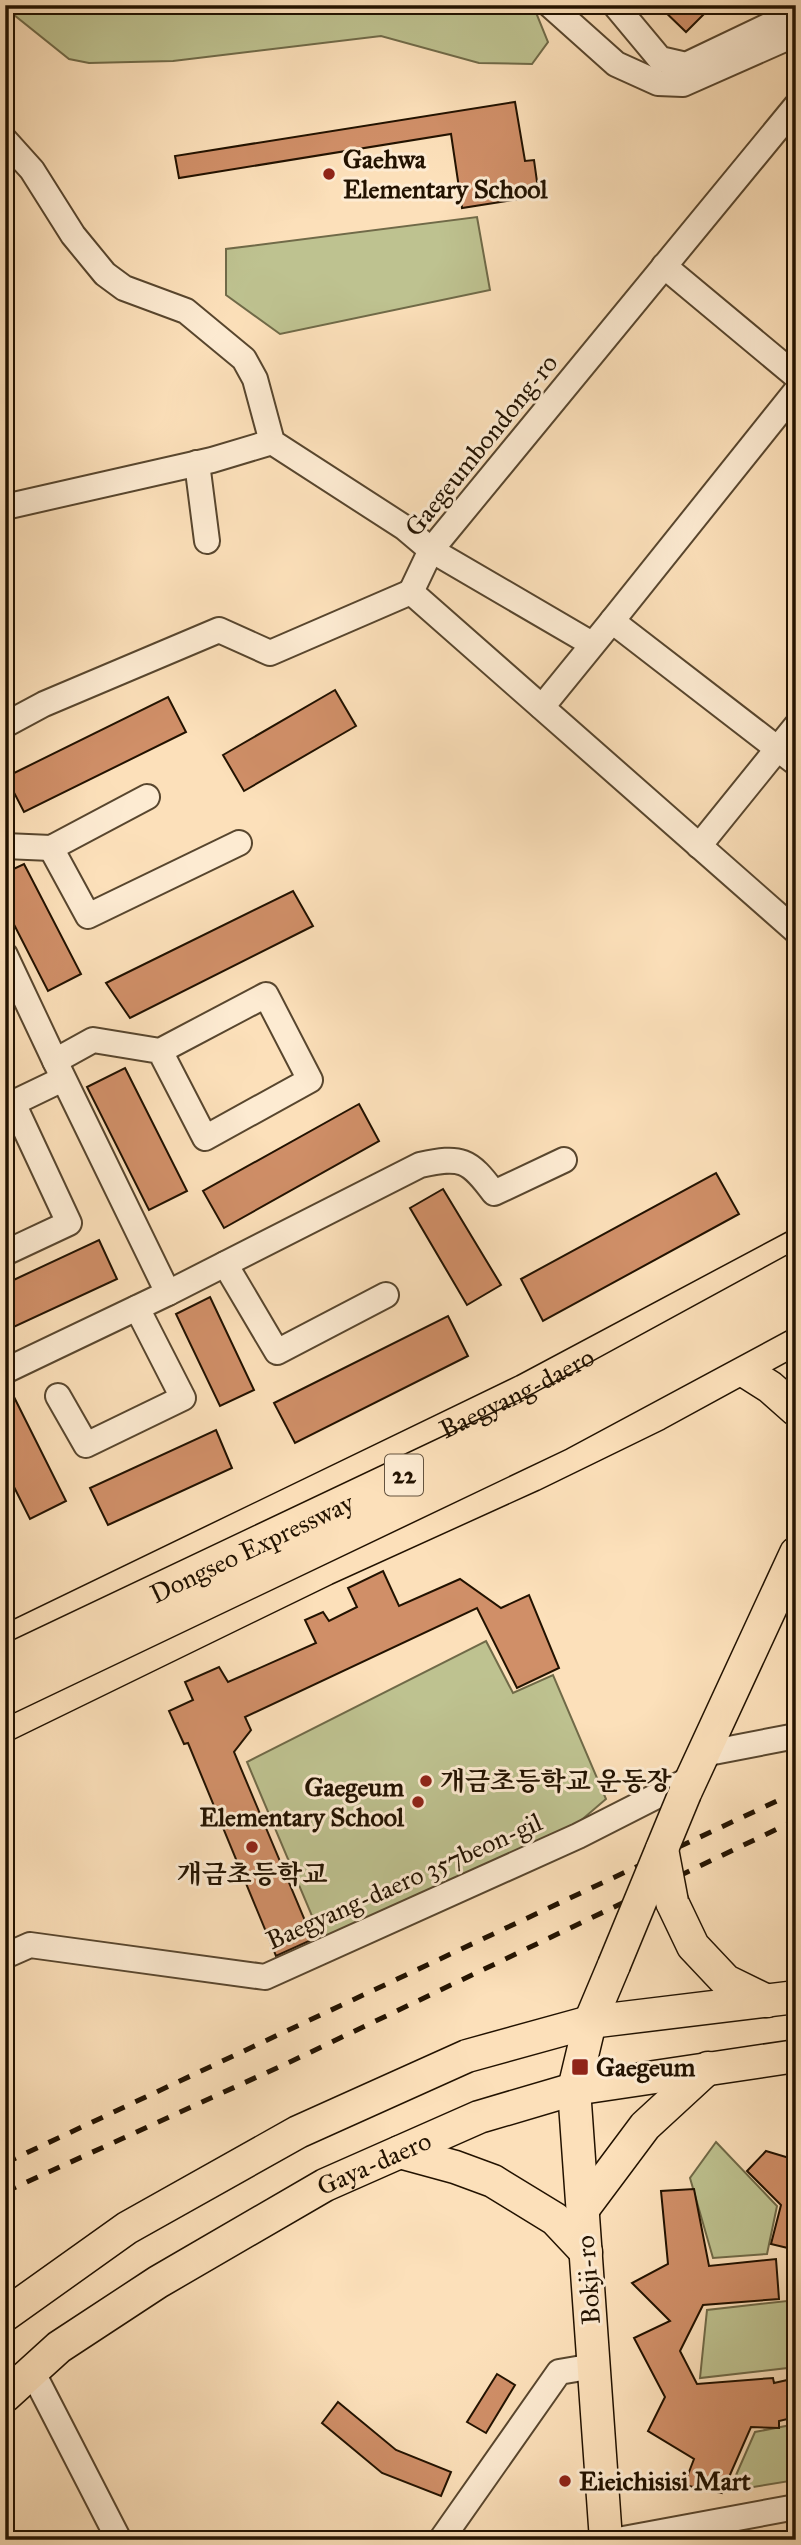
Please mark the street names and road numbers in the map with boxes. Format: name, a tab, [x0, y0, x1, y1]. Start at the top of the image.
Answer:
street label: Gaegeumbondong-ro	[398, 347, 564, 543]
street label: Baegyang-daero	[434, 1341, 599, 1445]
road number: 22	[385, 1455, 423, 1496]
street label: Dongseo Expressway	[145, 1486, 359, 1610]
street label: Baegyang-daero 357beon-gil	[261, 1806, 547, 1956]
street label: Gaya-daero	[312, 2124, 436, 2203]
street label: Bokji-ro	[569, 2234, 607, 2326]

